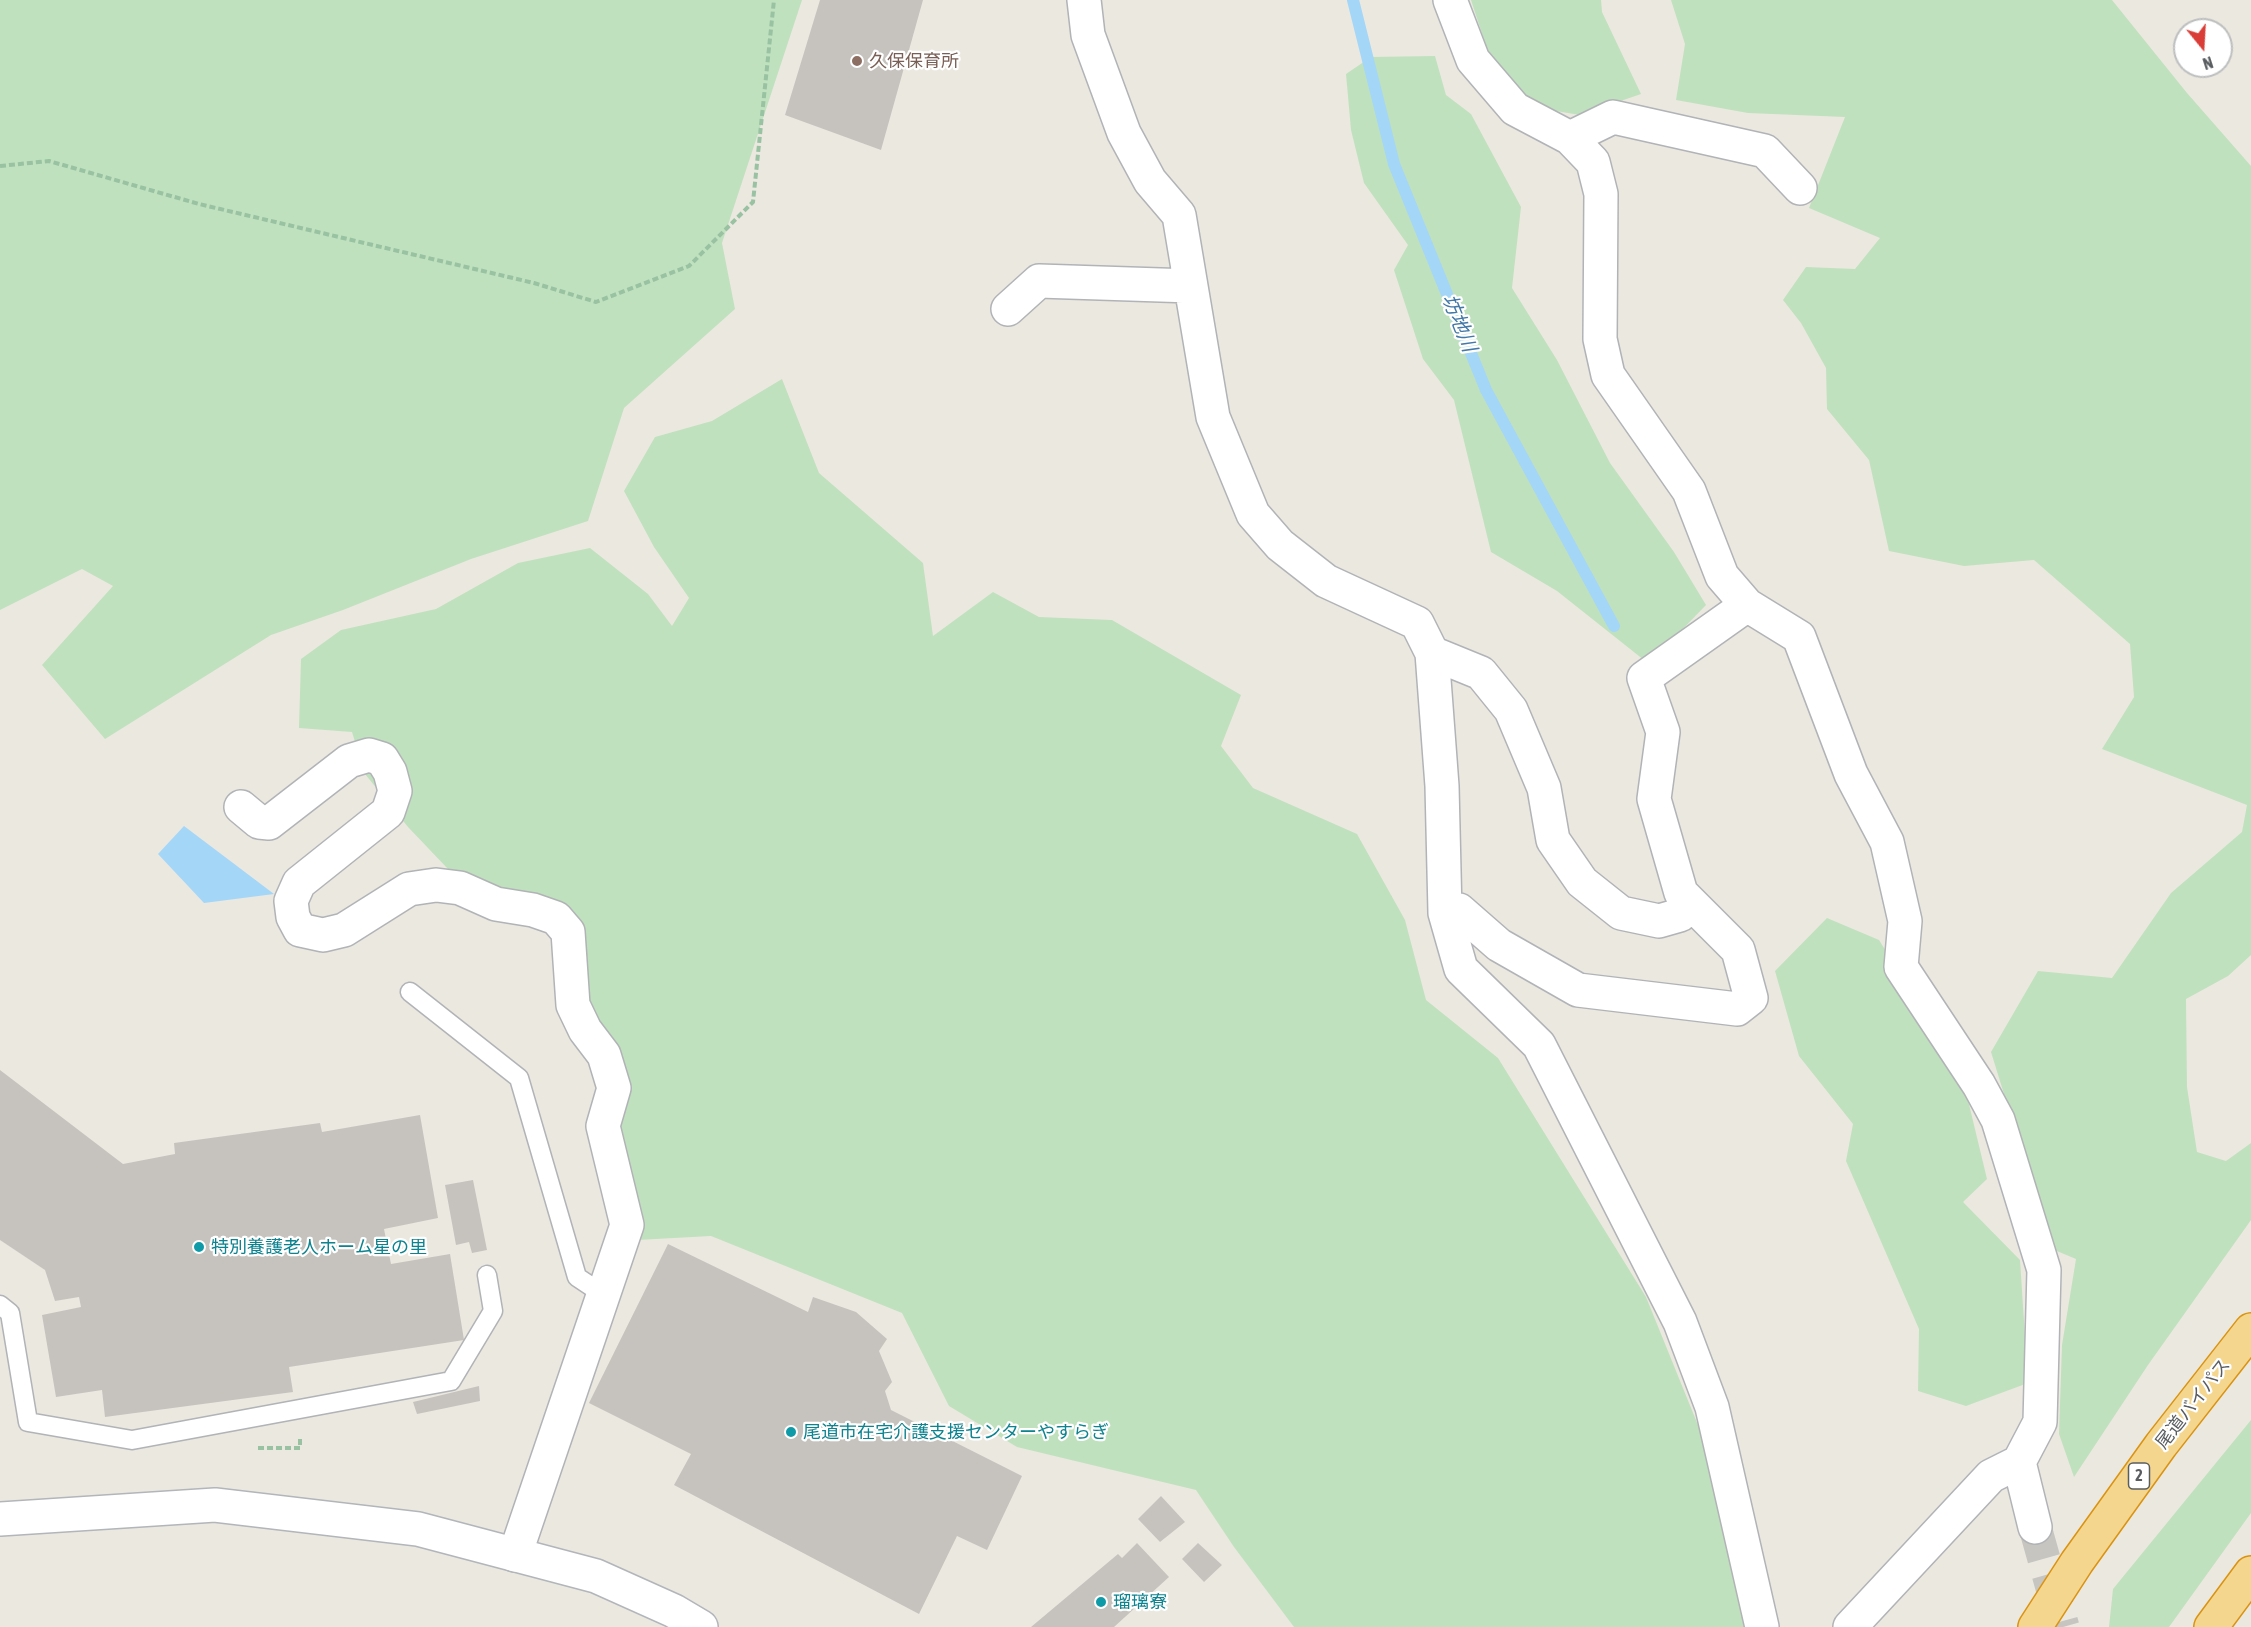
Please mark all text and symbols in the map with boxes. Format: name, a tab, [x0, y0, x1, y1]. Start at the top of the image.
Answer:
north arrow	[2173, 18, 2233, 78]
place label: 久保保育所	[869, 50, 959, 72]
text: N	[2201, 53, 2215, 73]
marker: 久保保育所	[850, 54, 864, 68]
water label: 坊地川	[1437, 291, 1481, 355]
place label: 特別養護老人ホーム星の里	[211, 1236, 427, 1258]
marker: 特別養護老人ホーム星の里	[192, 1240, 206, 1254]
street label: 尾道バイパス	[2151, 1355, 2235, 1453]
place label: 尾道市在宅介護支援センターやすらぎ	[803, 1421, 1109, 1443]
marker: 尾道市在宅介護支援センターやすらぎ	[784, 1425, 798, 1439]
road number: 2	[2128, 1463, 2150, 1489]
place label: 瑠璃寮	[1113, 1591, 1167, 1613]
marker: 瑠璃寮	[1094, 1595, 1108, 1609]

